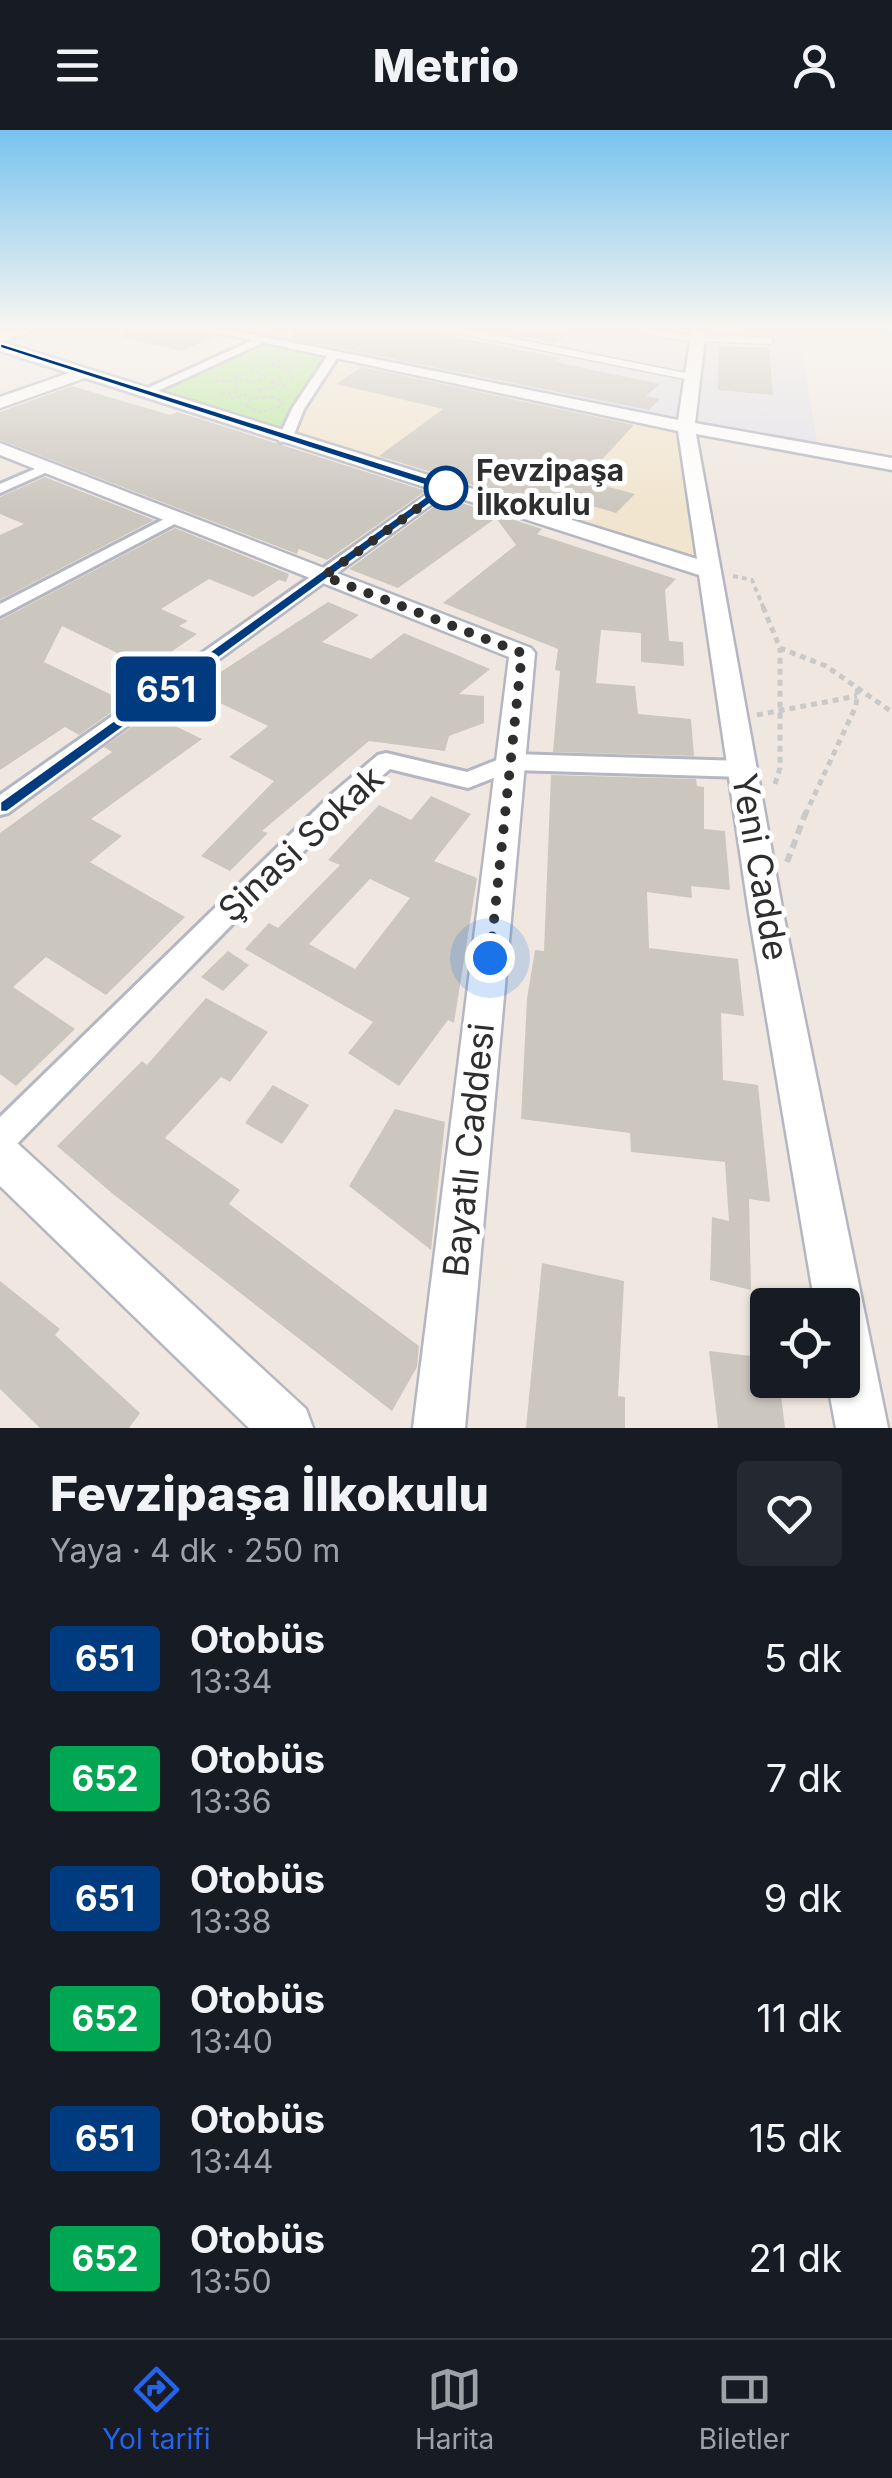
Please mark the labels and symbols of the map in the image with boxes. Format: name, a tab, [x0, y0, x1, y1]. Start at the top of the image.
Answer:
place label: Fevzipaşa İlkokulu	[476, 452, 624, 522]
marker: Fevzipaşa İlkokulu	[425, 467, 467, 509]
line badge: 651	[109, 656, 224, 722]
street label: Şinasi Sokak	[209, 756, 391, 930]
street label: Yeni Cadde	[724, 770, 798, 964]
your location	[465, 933, 515, 983]
street label: Bayatlı Caddesi	[434, 1021, 502, 1279]

